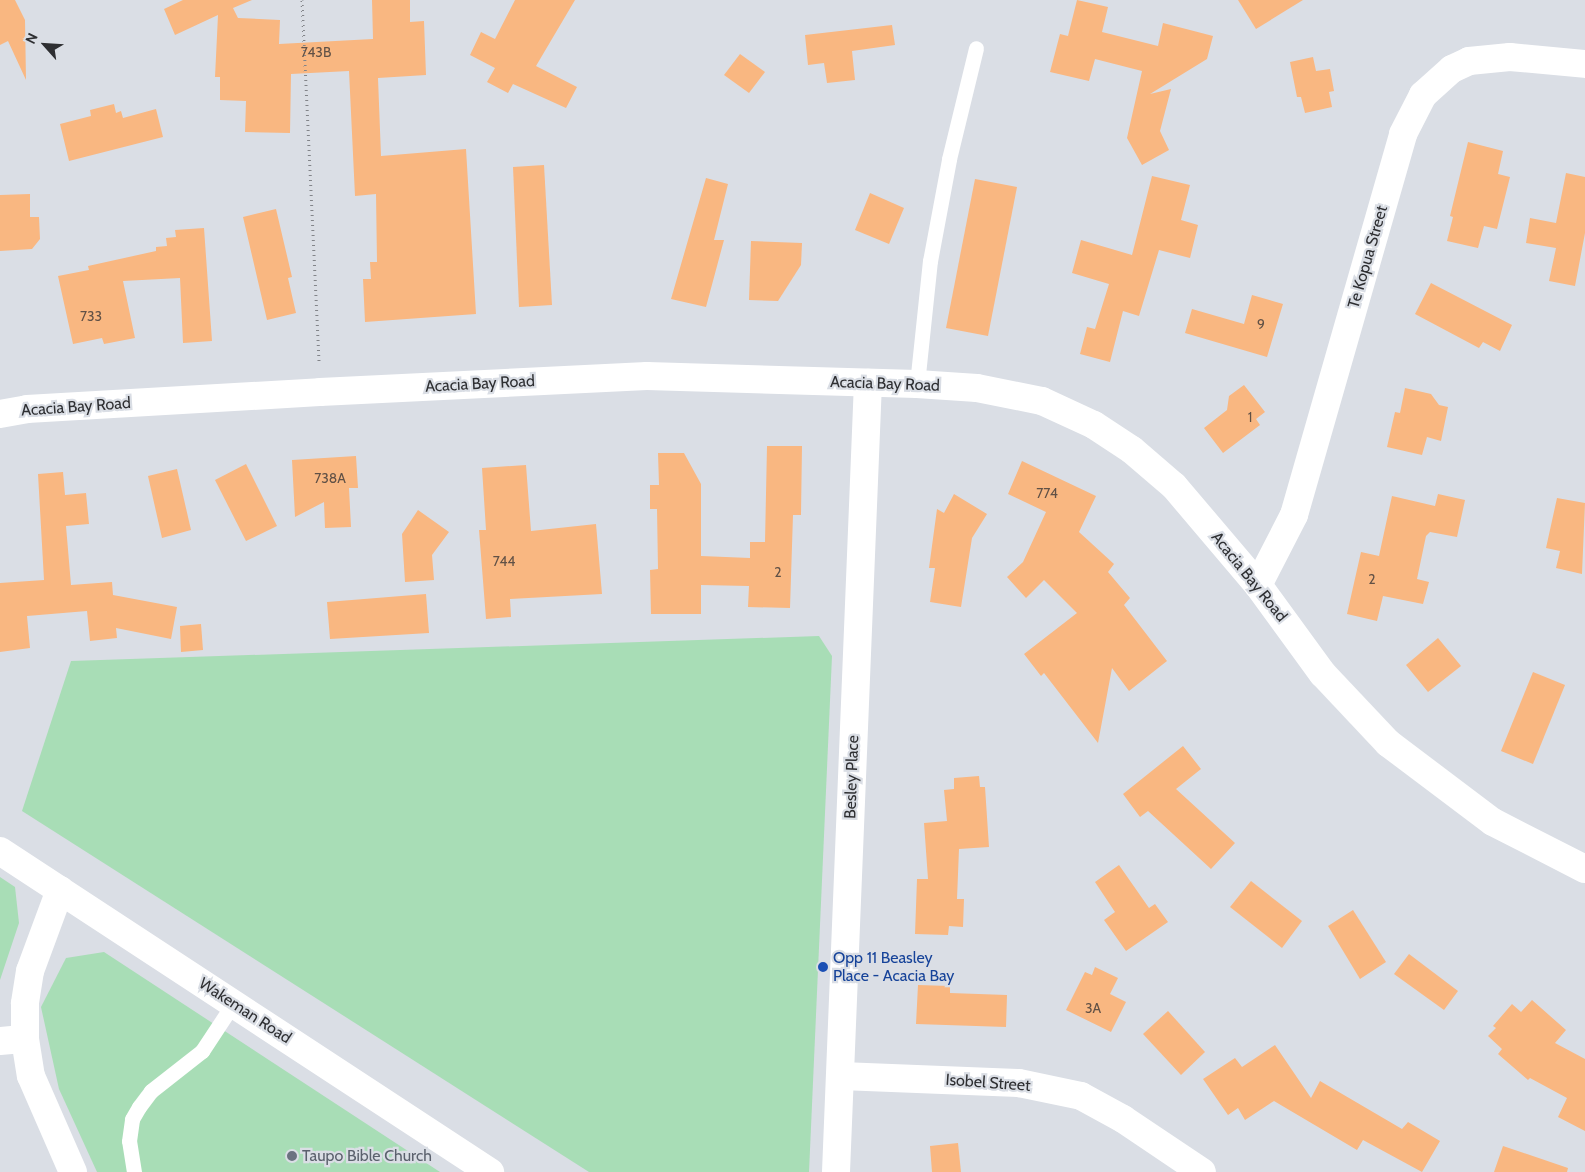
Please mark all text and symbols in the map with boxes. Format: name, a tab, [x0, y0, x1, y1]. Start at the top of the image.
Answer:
north arrow	[20, 20, 70, 70]
text: N	[21, 30, 42, 47]
house number: 743B	[301, 44, 331, 60]
street label: Te Kopua Street	[1344, 203, 1392, 311]
house number: 733	[80, 308, 102, 324]
house number: 9	[1257, 316, 1265, 332]
street label: Acacia Bay Road	[425, 372, 535, 396]
street label: Acacia Bay Road	[830, 372, 940, 396]
street label: Acacia Bay Road	[21, 394, 131, 420]
house number: 1	[1248, 409, 1252, 425]
house number: 738A	[314, 470, 346, 486]
house number: 774	[1036, 485, 1058, 501]
street label: Acacia Bay Road	[1207, 528, 1291, 626]
house number: 744	[493, 553, 515, 569]
house number: 2	[774, 564, 782, 580]
house number: 2	[1368, 571, 1376, 587]
street label: Besley Place	[841, 735, 863, 819]
place label: Opp 11 Beasley Place - Acacia Bay	[833, 948, 954, 986]
marker: Opp 11 Beasley Place - Acacia Bay	[817, 961, 829, 973]
street label: Wakeman Road	[195, 974, 295, 1048]
house number: 3A	[1085, 1000, 1101, 1016]
street label: Isobel Street	[945, 1070, 1031, 1096]
place label: Taupo Bible Church	[302, 1146, 432, 1166]
marker: Taupo Bible Church	[286, 1150, 298, 1162]

